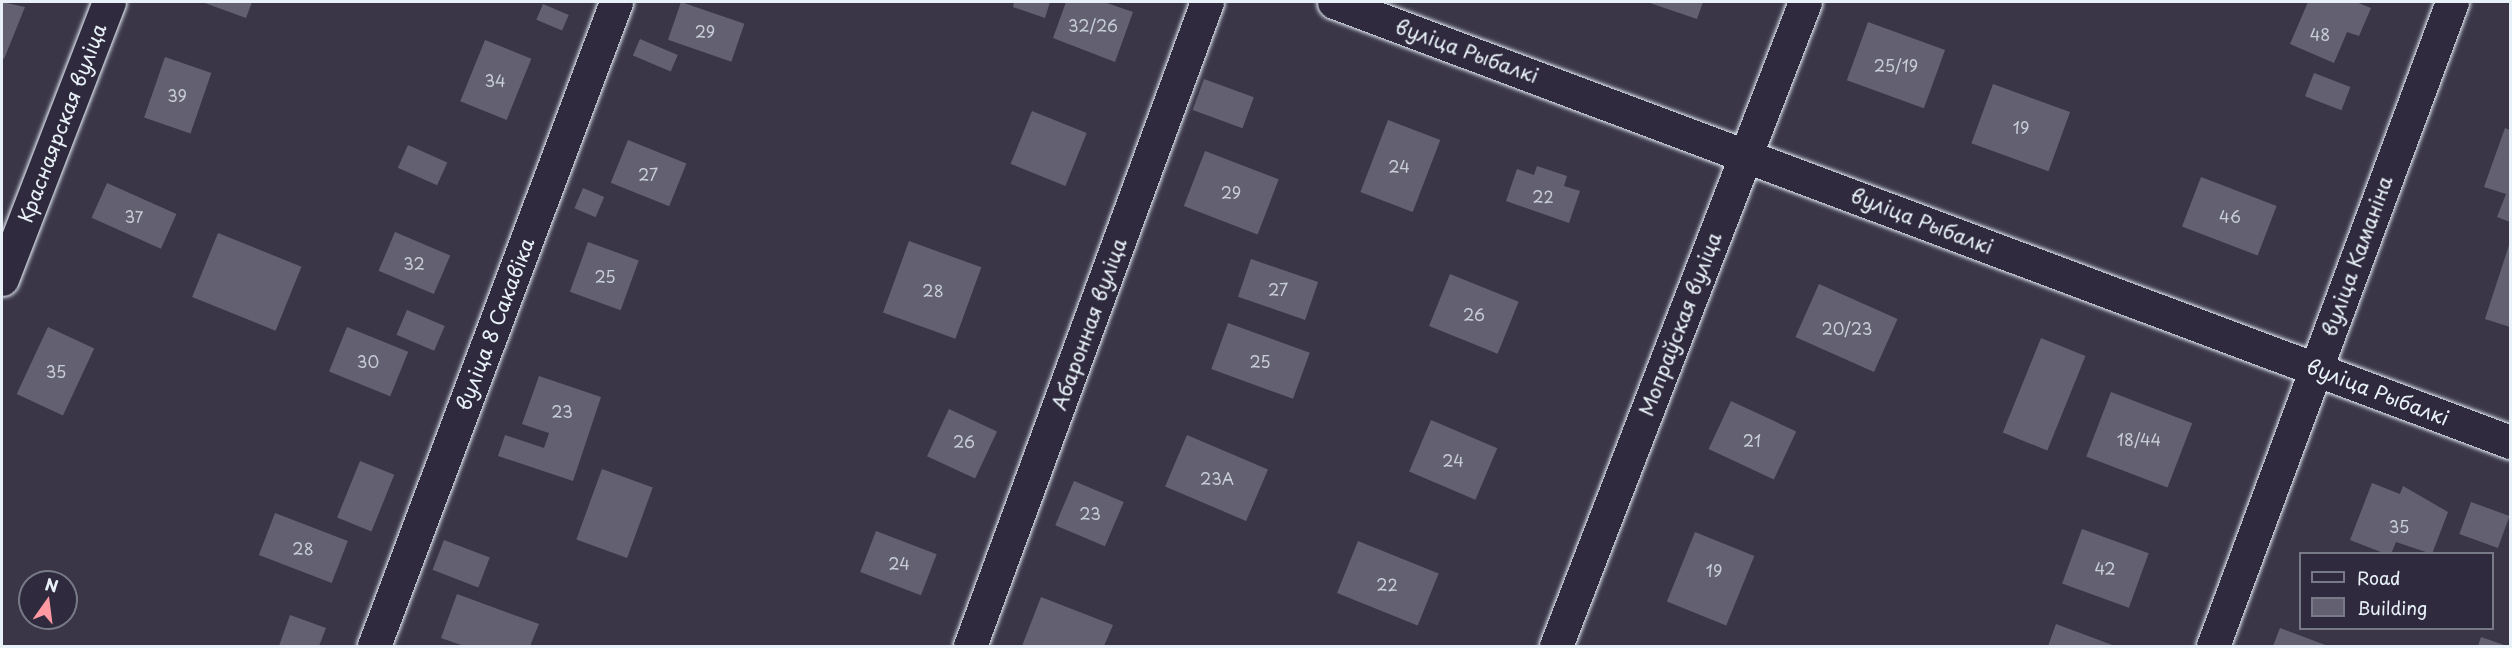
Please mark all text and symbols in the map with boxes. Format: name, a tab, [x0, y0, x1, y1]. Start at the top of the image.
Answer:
street label: вуліца Рыбалкі	[1392, 14, 1542, 88]
house number: 32/26	[1068, 15, 1118, 35]
street label: Краснаярская вуліца	[13, 20, 111, 226]
house number: 29	[695, 21, 715, 41]
house number: 48	[2310, 24, 2330, 44]
house number: 25/19	[1874, 55, 1918, 75]
house number: 34	[484, 70, 506, 90]
house number: 39	[167, 85, 187, 105]
house number: 19	[2013, 117, 2029, 137]
house number: 24	[1388, 156, 1410, 176]
house number: 27	[638, 164, 658, 184]
street label: вуліца Каманіна	[2317, 173, 2397, 339]
house number: 29	[1221, 182, 1241, 202]
street label: вуліца Рыбалкі	[1847, 183, 1997, 259]
house number: 22	[1532, 186, 1554, 206]
house number: 37	[125, 206, 143, 226]
house number: 46	[2219, 206, 2241, 226]
street label: Мопраўская вуліца	[1634, 228, 1726, 420]
street label: вуліца 8 Сакавіка	[451, 234, 539, 414]
street label: Абаронная вуліца	[1047, 234, 1131, 414]
house number: 32	[403, 253, 425, 273]
house number: 25	[594, 266, 616, 286]
house number: 27	[1268, 279, 1288, 299]
house number: 28	[922, 280, 944, 300]
house number: 26	[1463, 304, 1485, 324]
house number: 20/23	[1822, 318, 1872, 338]
house number: 30	[357, 351, 379, 371]
house number: 25	[1249, 351, 1271, 371]
street label: вуліца Рыбалкі	[2303, 354, 2453, 430]
house number: 35	[46, 361, 66, 381]
house number: 23	[551, 401, 573, 421]
house number: 18/44	[2117, 429, 2161, 449]
house number: 21	[1743, 430, 1761, 450]
house number: 26	[953, 431, 975, 451]
house number: 24	[1442, 450, 1464, 470]
house number: 23А	[1200, 468, 1234, 488]
house number: 23	[1079, 503, 1101, 523]
house number: 35	[2389, 516, 2409, 536]
house number: 28	[292, 538, 314, 558]
legend	[2299, 552, 2494, 630]
house number: 24	[888, 553, 910, 573]
house number: 42	[2094, 558, 2116, 578]
house number: 19	[1706, 560, 1722, 580]
text: Road	[2357, 564, 2401, 591]
north arrow	[18, 570, 78, 630]
text: N	[43, 571, 61, 598]
house number: 22	[1376, 574, 1398, 594]
text: Building	[2357, 594, 2427, 621]

